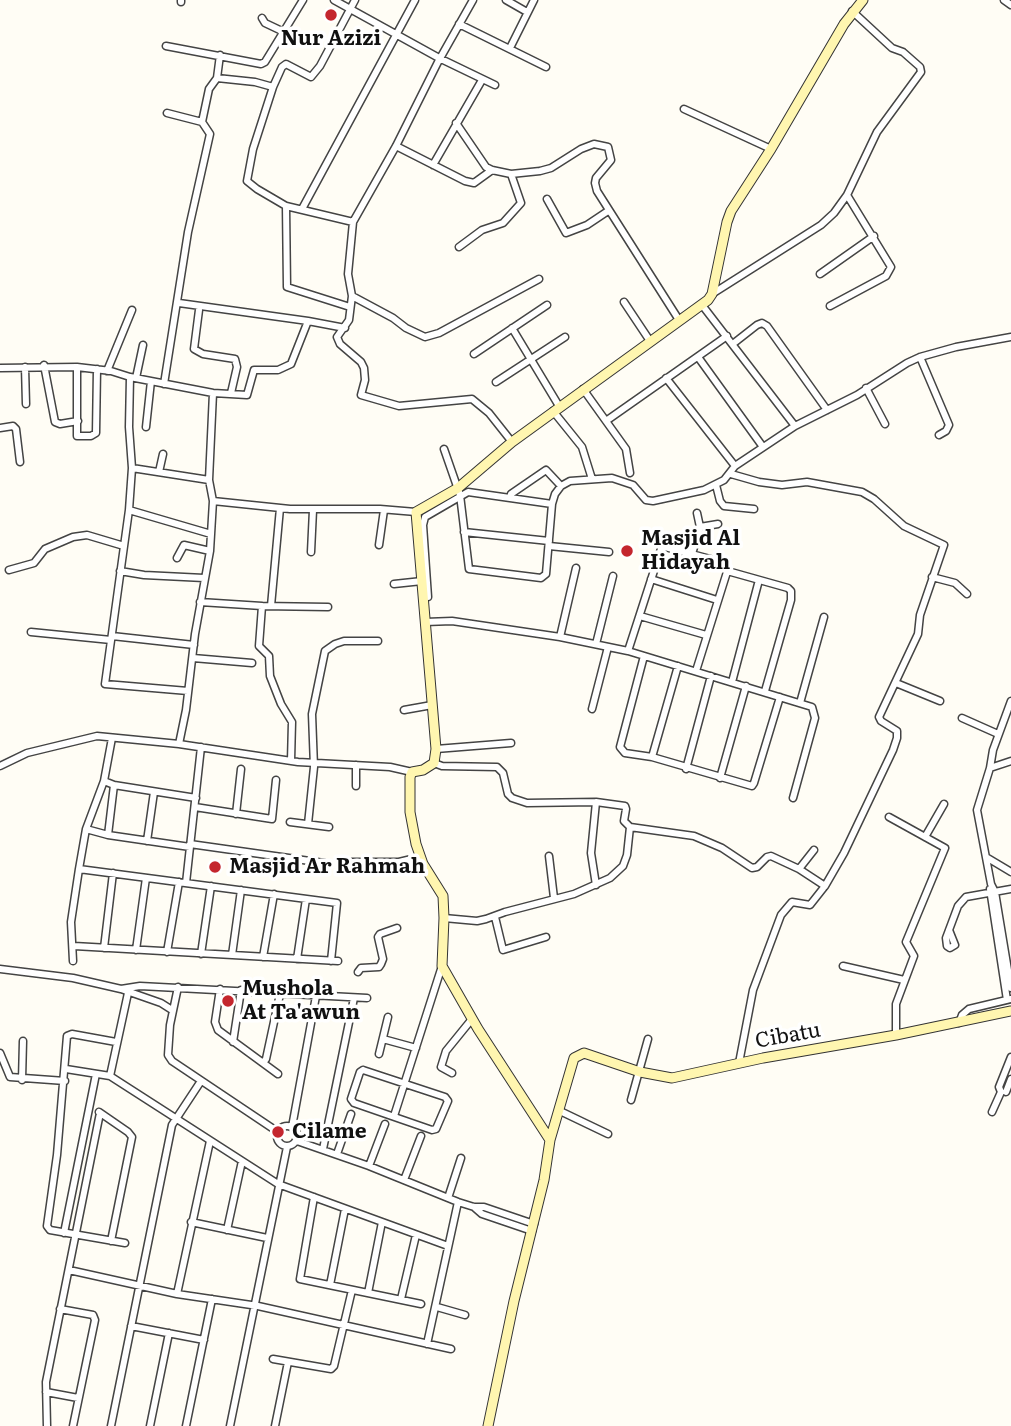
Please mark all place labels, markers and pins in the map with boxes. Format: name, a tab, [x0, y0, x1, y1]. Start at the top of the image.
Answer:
marker: Nur Azizi	[323, 7, 339, 23]
place label: Nur Azizi	[281, 26, 381, 52]
place label: Masjid Al Hidayah	[641, 526, 740, 576]
marker: Masjid Al Hidayah	[619, 543, 635, 559]
place label: Masjid Ar Rahmah	[229, 854, 425, 880]
marker: Masjid Ar Rahmah	[207, 859, 223, 875]
place label: Mushola At Ta'awun	[242, 976, 360, 1026]
marker: Mushola At Ta'awun	[220, 993, 236, 1009]
place label: Cilame	[292, 1119, 367, 1145]
marker: Cilame	[270, 1124, 286, 1140]

